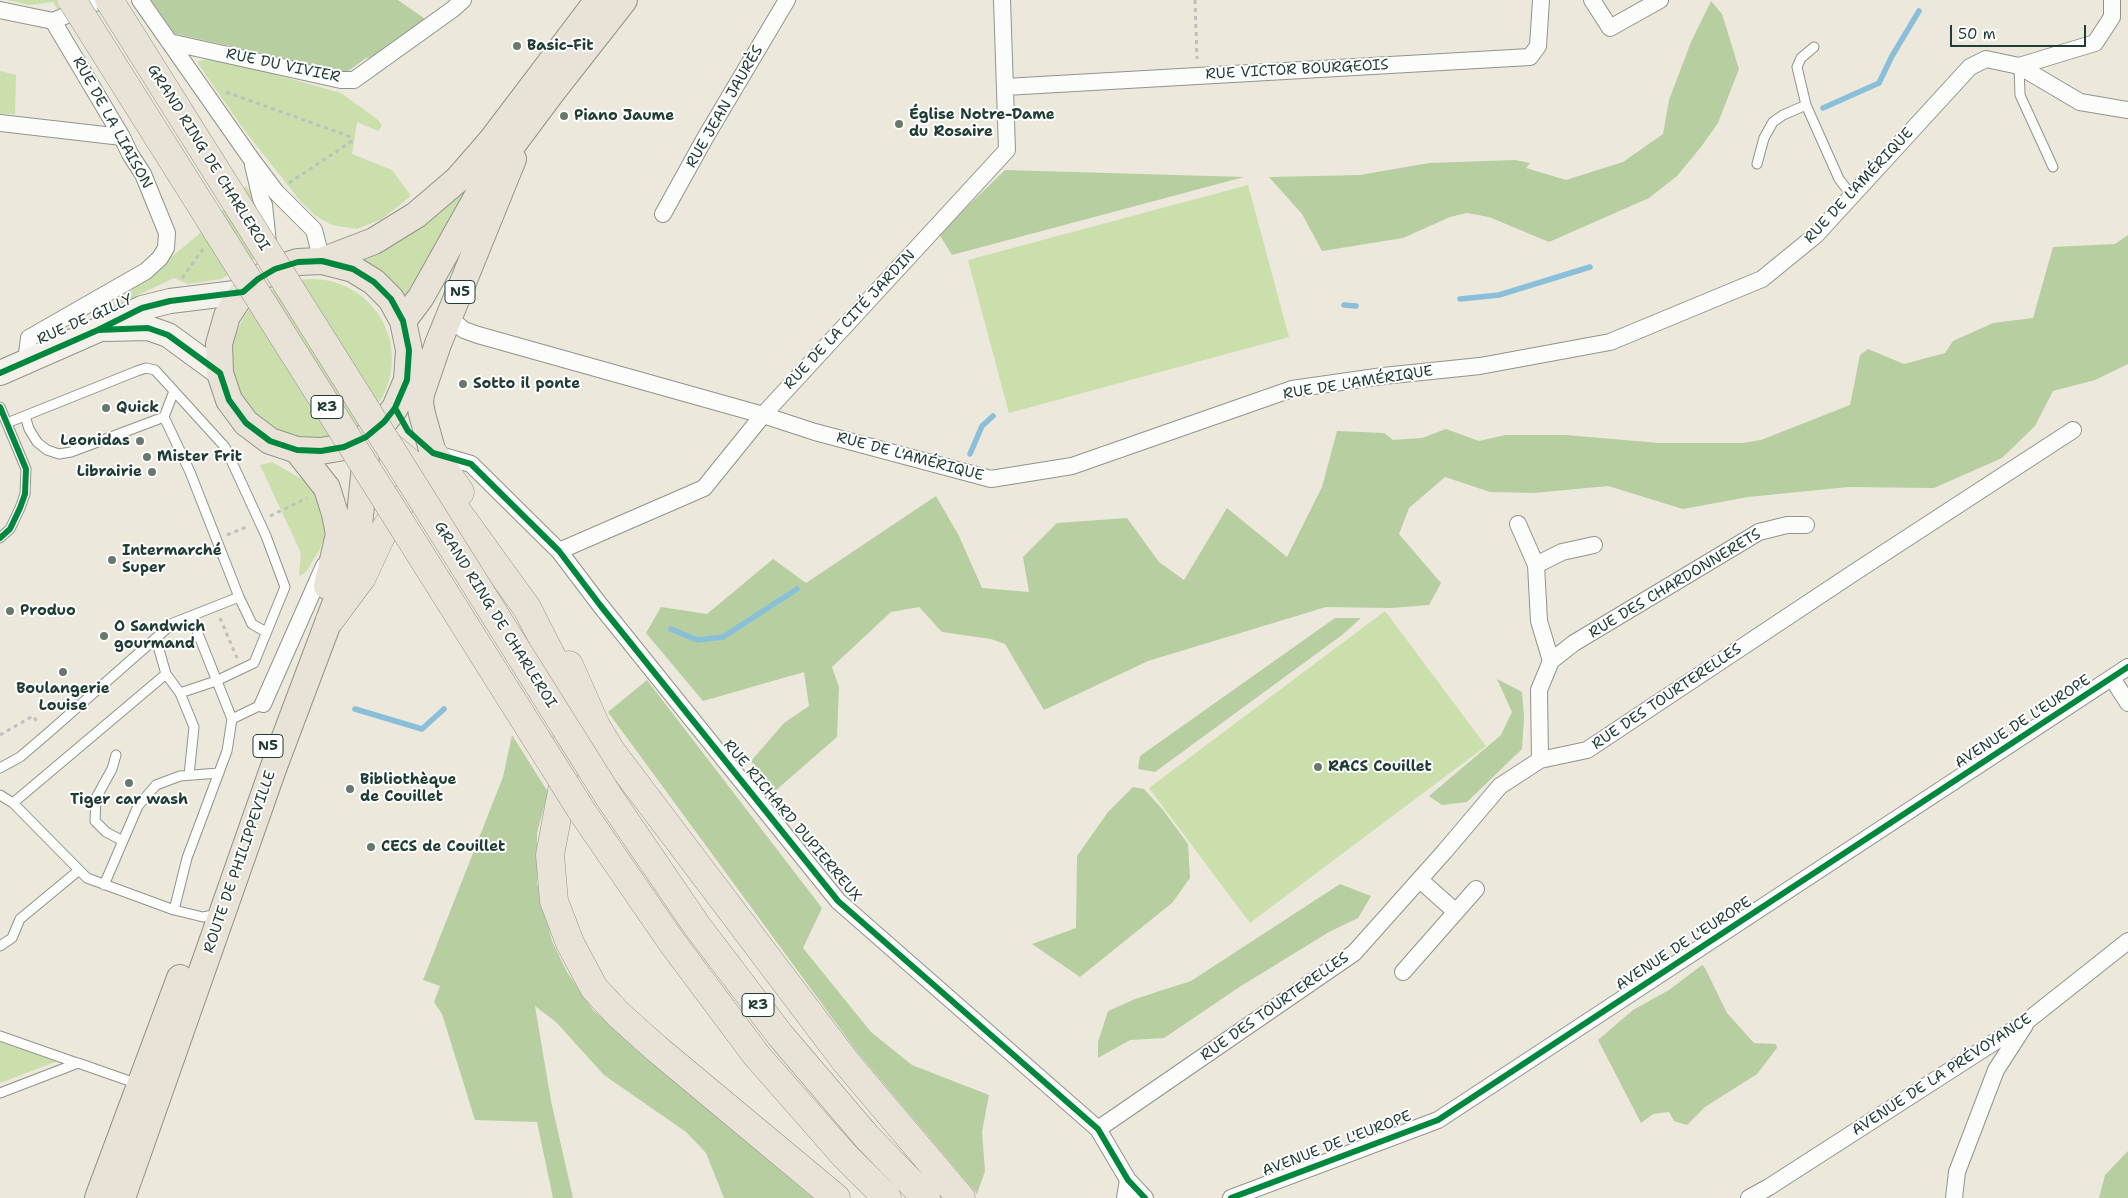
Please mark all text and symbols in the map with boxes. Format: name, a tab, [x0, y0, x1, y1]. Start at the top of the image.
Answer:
scale bar	[1953, 15, 2089, 47]
text: 50 m	[1958, 24, 1996, 44]
place label: Basic-Fit	[527, 37, 594, 55]
marker: Basic-Fit	[511, 40, 523, 52]
street label: RUE JEAN JAURÈS	[683, 43, 767, 171]
street label: RUE DU VIVIER	[224, 45, 342, 87]
street label: RUE DE LA LIAISON	[68, 54, 156, 192]
street label: RUE VICTOR BOURGEOIS	[1205, 56, 1389, 84]
street label: GRAND RING DE CHARLEROI	[143, 61, 273, 255]
place label: Église Notre-Dame du Rosaire	[909, 106, 1055, 141]
place label: Piano Jaume	[574, 107, 674, 125]
marker: Piano Jaume	[558, 110, 570, 122]
marker: Église Notre-Dame du Rosaire	[893, 118, 905, 130]
street label: RUE DE L'AMÉRIQUE	[1801, 124, 1917, 248]
street label: RUE DE LA CITÉ JARDIN	[781, 247, 919, 393]
road number: N5	[445, 280, 475, 304]
street label: RUE DE GILLY	[34, 291, 136, 349]
street label: RUE DE L'AMÉRIQUE	[1282, 362, 1434, 404]
place label: Sotto il ponte	[473, 375, 580, 393]
marker: Sotto il ponte	[457, 378, 469, 390]
road number: R3	[311, 396, 343, 418]
place label: Quick	[116, 399, 159, 417]
marker: Quick	[100, 402, 112, 414]
street label: RUE DE L'AMÉRIQUE	[834, 429, 986, 485]
place label: Leonidas	[60, 432, 130, 450]
marker: Leonidas	[134, 435, 146, 447]
place label: Mister Frit	[157, 448, 242, 466]
marker: Mister Frit	[141, 451, 153, 463]
place label: Librairie	[77, 463, 142, 481]
marker: Librairie	[146, 466, 158, 478]
street label: GRAND RING DE CHARLEROI	[430, 518, 560, 712]
street label: RUE DES CHARDONNERETS	[1586, 525, 1764, 643]
place label: Intermarché Super	[122, 542, 222, 577]
marker: Intermarché Super	[106, 554, 118, 566]
place label: Produo	[20, 602, 76, 620]
marker: Produo	[4, 605, 16, 617]
place label: O Sandwich gourmand	[114, 618, 205, 653]
marker: O Sandwich gourmand	[98, 630, 110, 642]
street label: RUE DES TOURTERELLES	[1589, 640, 1745, 754]
marker: Boulangerie Louise	[57, 666, 69, 678]
street label: AVENUE DE L'EUROPE	[1952, 671, 2094, 773]
place label: Boulangerie Louise	[16, 680, 110, 715]
road number: N5	[253, 734, 283, 758]
street label: RUE RICHARD DUPIERREUX	[719, 737, 865, 905]
place label: RACS Couillet	[1328, 758, 1432, 776]
marker: RACS Couillet	[1312, 761, 1324, 773]
street label: ROUTE DE PHILIPPEVILLE	[200, 768, 280, 956]
place label: Bibliothèque de Couillet	[360, 771, 457, 806]
marker: Tiger car wash	[123, 777, 135, 789]
marker: Bibliothèque de Couillet	[344, 783, 356, 795]
place label: Tiger car wash	[70, 791, 188, 809]
place label: CECS de Couillet	[381, 838, 505, 856]
marker: CECS de Couillet	[365, 841, 377, 853]
street label: AVENUE DE L'EUROPE	[1613, 893, 1755, 995]
street label: RUE DES TOURTERELLES	[1197, 949, 1353, 1065]
road number: R3	[742, 994, 774, 1016]
street label: AVENUE DE LA PRÉVOYANCE	[1849, 1010, 2035, 1140]
street label: AVENUE DE L'EUROPE	[1260, 1107, 1414, 1181]

